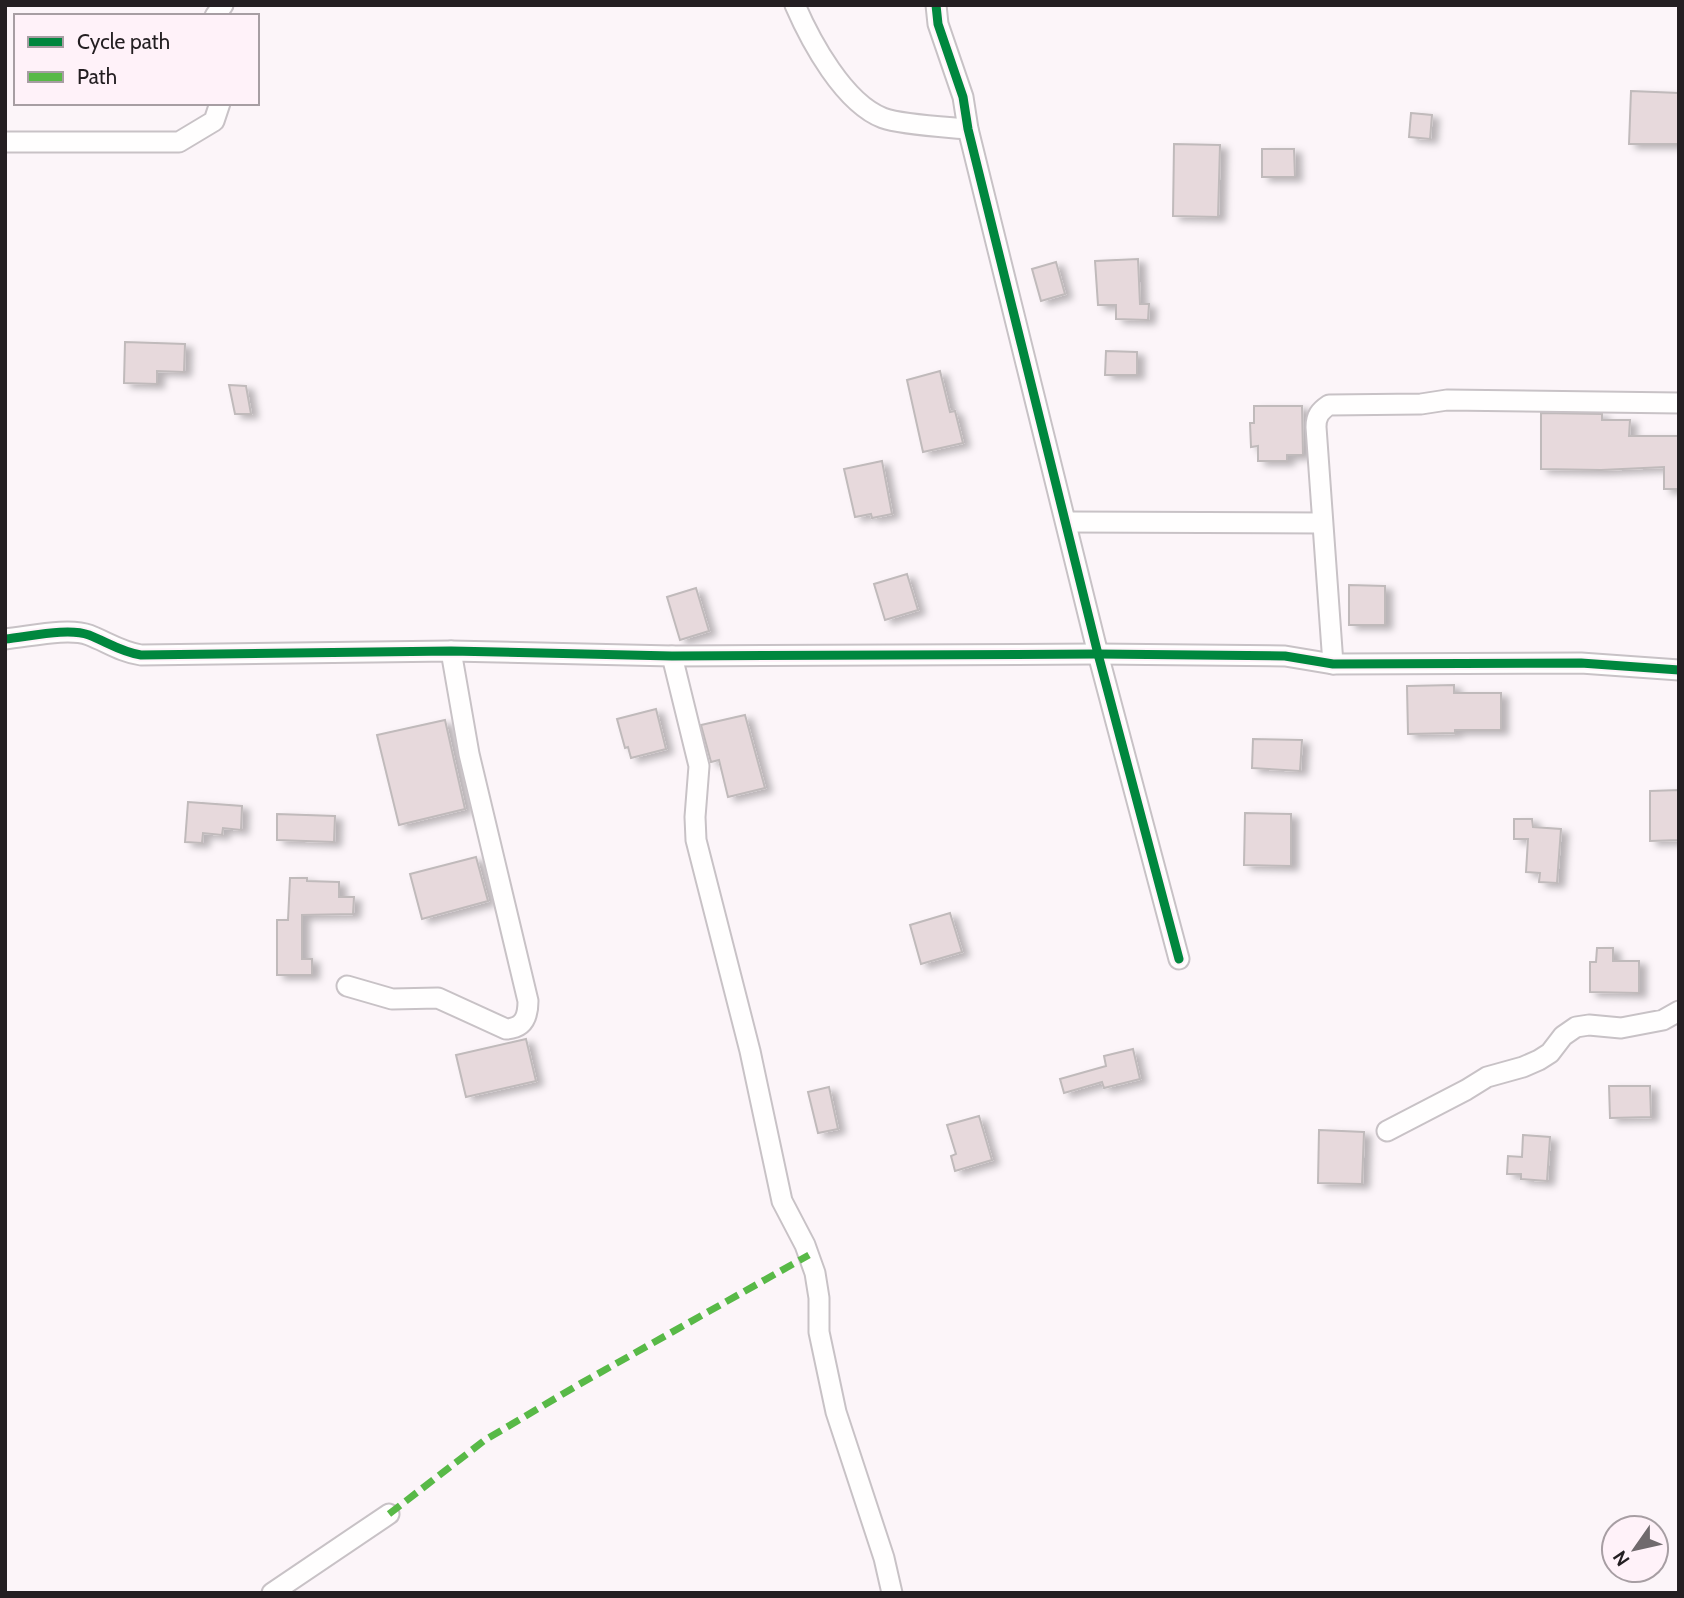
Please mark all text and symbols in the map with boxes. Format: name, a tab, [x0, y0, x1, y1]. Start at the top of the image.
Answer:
legend	[14, 14, 259, 105]
text: Cycle path	[77, 29, 170, 54]
text: Path	[77, 64, 117, 89]
north arrow	[1600, 1514, 1670, 1584]
text: N	[1608, 1546, 1635, 1570]

